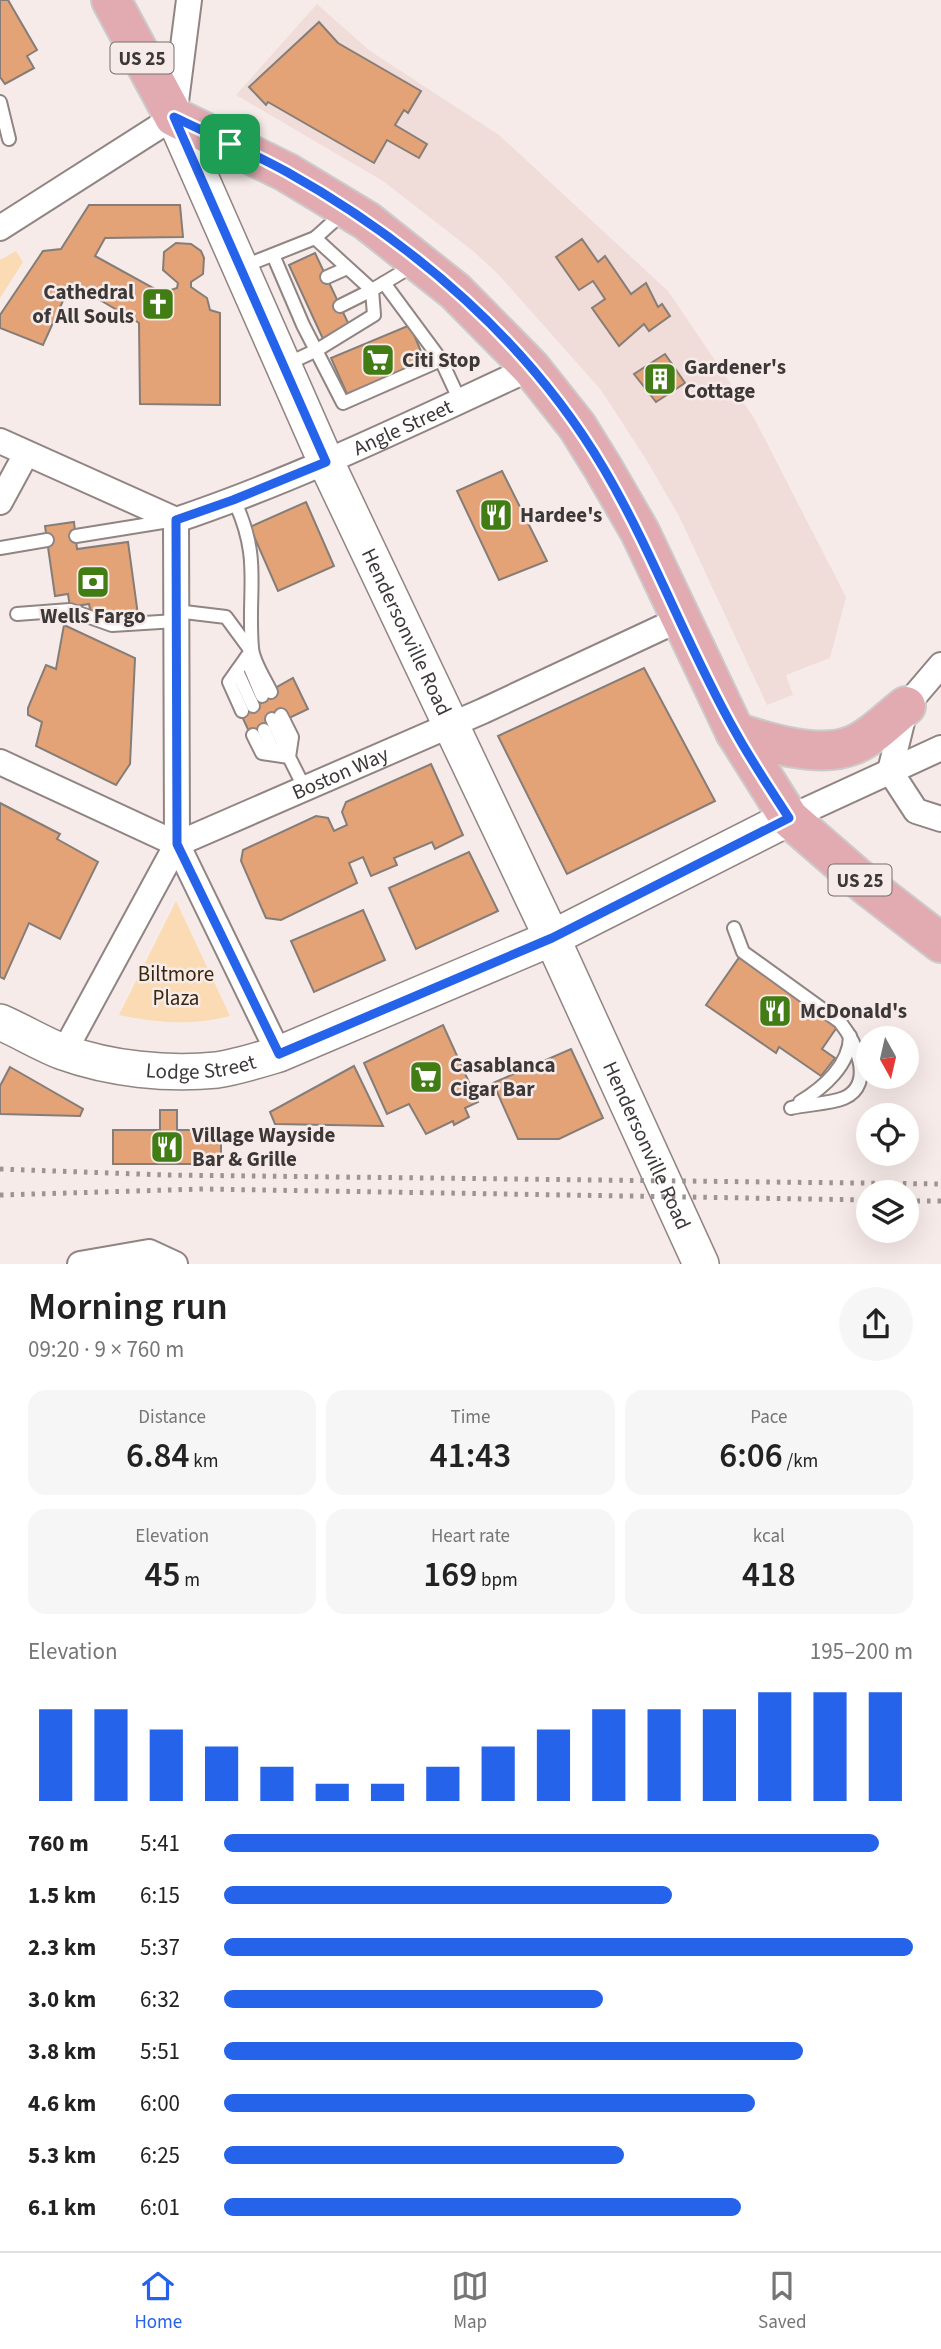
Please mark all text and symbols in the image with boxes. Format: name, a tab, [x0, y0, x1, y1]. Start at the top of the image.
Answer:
road number: US 25	[110, 43, 174, 74]
pin	[200, 114, 260, 174]
icon: arrive	[211, 125, 249, 163]
place label: Cathedral of All Souls	[32, 277, 134, 331]
church icon: Cathedral of All Souls	[139, 285, 177, 323]
supermarket icon: Citi Stop	[359, 341, 397, 379]
place label: Citi Stop	[402, 345, 481, 375]
place label: Gardener's Cottage	[684, 352, 786, 406]
building icon: Gardener's Cottage	[641, 360, 679, 398]
street label: Angle Street	[348, 392, 457, 463]
restaurant icon: Hardee's	[477, 496, 515, 534]
place label: Hardee's	[520, 500, 602, 530]
street label: Hendersonville Road	[354, 543, 459, 720]
bank icon: Wells Fargo	[74, 563, 112, 601]
place label: Wells Fargo	[40, 601, 146, 631]
street label: Boston Way	[287, 739, 393, 807]
road number: US 25	[828, 864, 892, 895]
park label: Biltmore Plaza	[138, 959, 214, 1013]
restaurant icon: McDonald's	[756, 992, 794, 1030]
place label: McDonald's	[800, 996, 907, 1026]
north arrow	[856, 1026, 919, 1088]
map controls	[856, 1026, 919, 1243]
street label: Lodge Street	[145, 1047, 259, 1087]
place label: Casablanca Cigar Bar	[450, 1050, 555, 1104]
street label: Hendersonville Road	[595, 1056, 698, 1234]
supermarket icon: Casablanca Cigar Bar	[407, 1058, 445, 1096]
button: locate	[856, 1103, 919, 1166]
place label: Village Wayside Bar & Grille	[191, 1120, 335, 1174]
restaurant icon: Village Wayside Bar & Grille	[148, 1128, 186, 1166]
button: layers	[856, 1180, 919, 1243]
text: Morning run	[28, 1280, 228, 1334]
button: share	[839, 1287, 913, 1361]
text: 09:20 · 9 × 760 m	[28, 1333, 184, 1366]
text: Distance	[138, 1404, 206, 1431]
text: Time	[450, 1404, 491, 1431]
text: Pace	[750, 1404, 787, 1431]
text: 6.84	[126, 1431, 189, 1481]
text: 41:43	[430, 1431, 511, 1481]
text: 6:06	[719, 1431, 783, 1481]
text: km	[189, 1448, 218, 1475]
text: /km	[783, 1448, 818, 1475]
text: Elevation	[135, 1523, 209, 1550]
text: Heart rate	[431, 1523, 510, 1550]
text: kcal	[753, 1523, 785, 1550]
text: 45	[144, 1550, 180, 1600]
text: 169	[423, 1550, 477, 1600]
text: 418	[742, 1550, 796, 1600]
text: m	[180, 1567, 200, 1594]
text: bpm	[477, 1567, 518, 1594]
text: Elevation	[28, 1635, 118, 1668]
text: 195–200 m	[810, 1635, 913, 1668]
text: 760 m	[28, 1827, 89, 1860]
text: 5:41	[140, 1827, 180, 1860]
text: 1.5 km	[28, 1879, 96, 1912]
text: 6:15	[140, 1879, 180, 1912]
text: 2.3 km	[28, 1931, 96, 1964]
text: 5:37	[140, 1931, 180, 1964]
text: 3.0 km	[28, 1983, 96, 2016]
text: 6:32	[140, 1983, 180, 2016]
text: 3.8 km	[28, 2035, 96, 2068]
text: 5:51	[140, 2035, 180, 2068]
text: 4.6 km	[28, 2087, 96, 2120]
text: 6:00	[140, 2087, 180, 2120]
text: 5.3 km	[28, 2139, 96, 2172]
text: 6:25	[140, 2139, 180, 2172]
text: 6.1 km	[28, 2191, 96, 2224]
text: 6:01	[140, 2191, 180, 2224]
tab: Home	[134, 2267, 182, 2336]
tab: Map	[451, 2267, 489, 2336]
tab: Saved	[758, 2267, 807, 2336]

